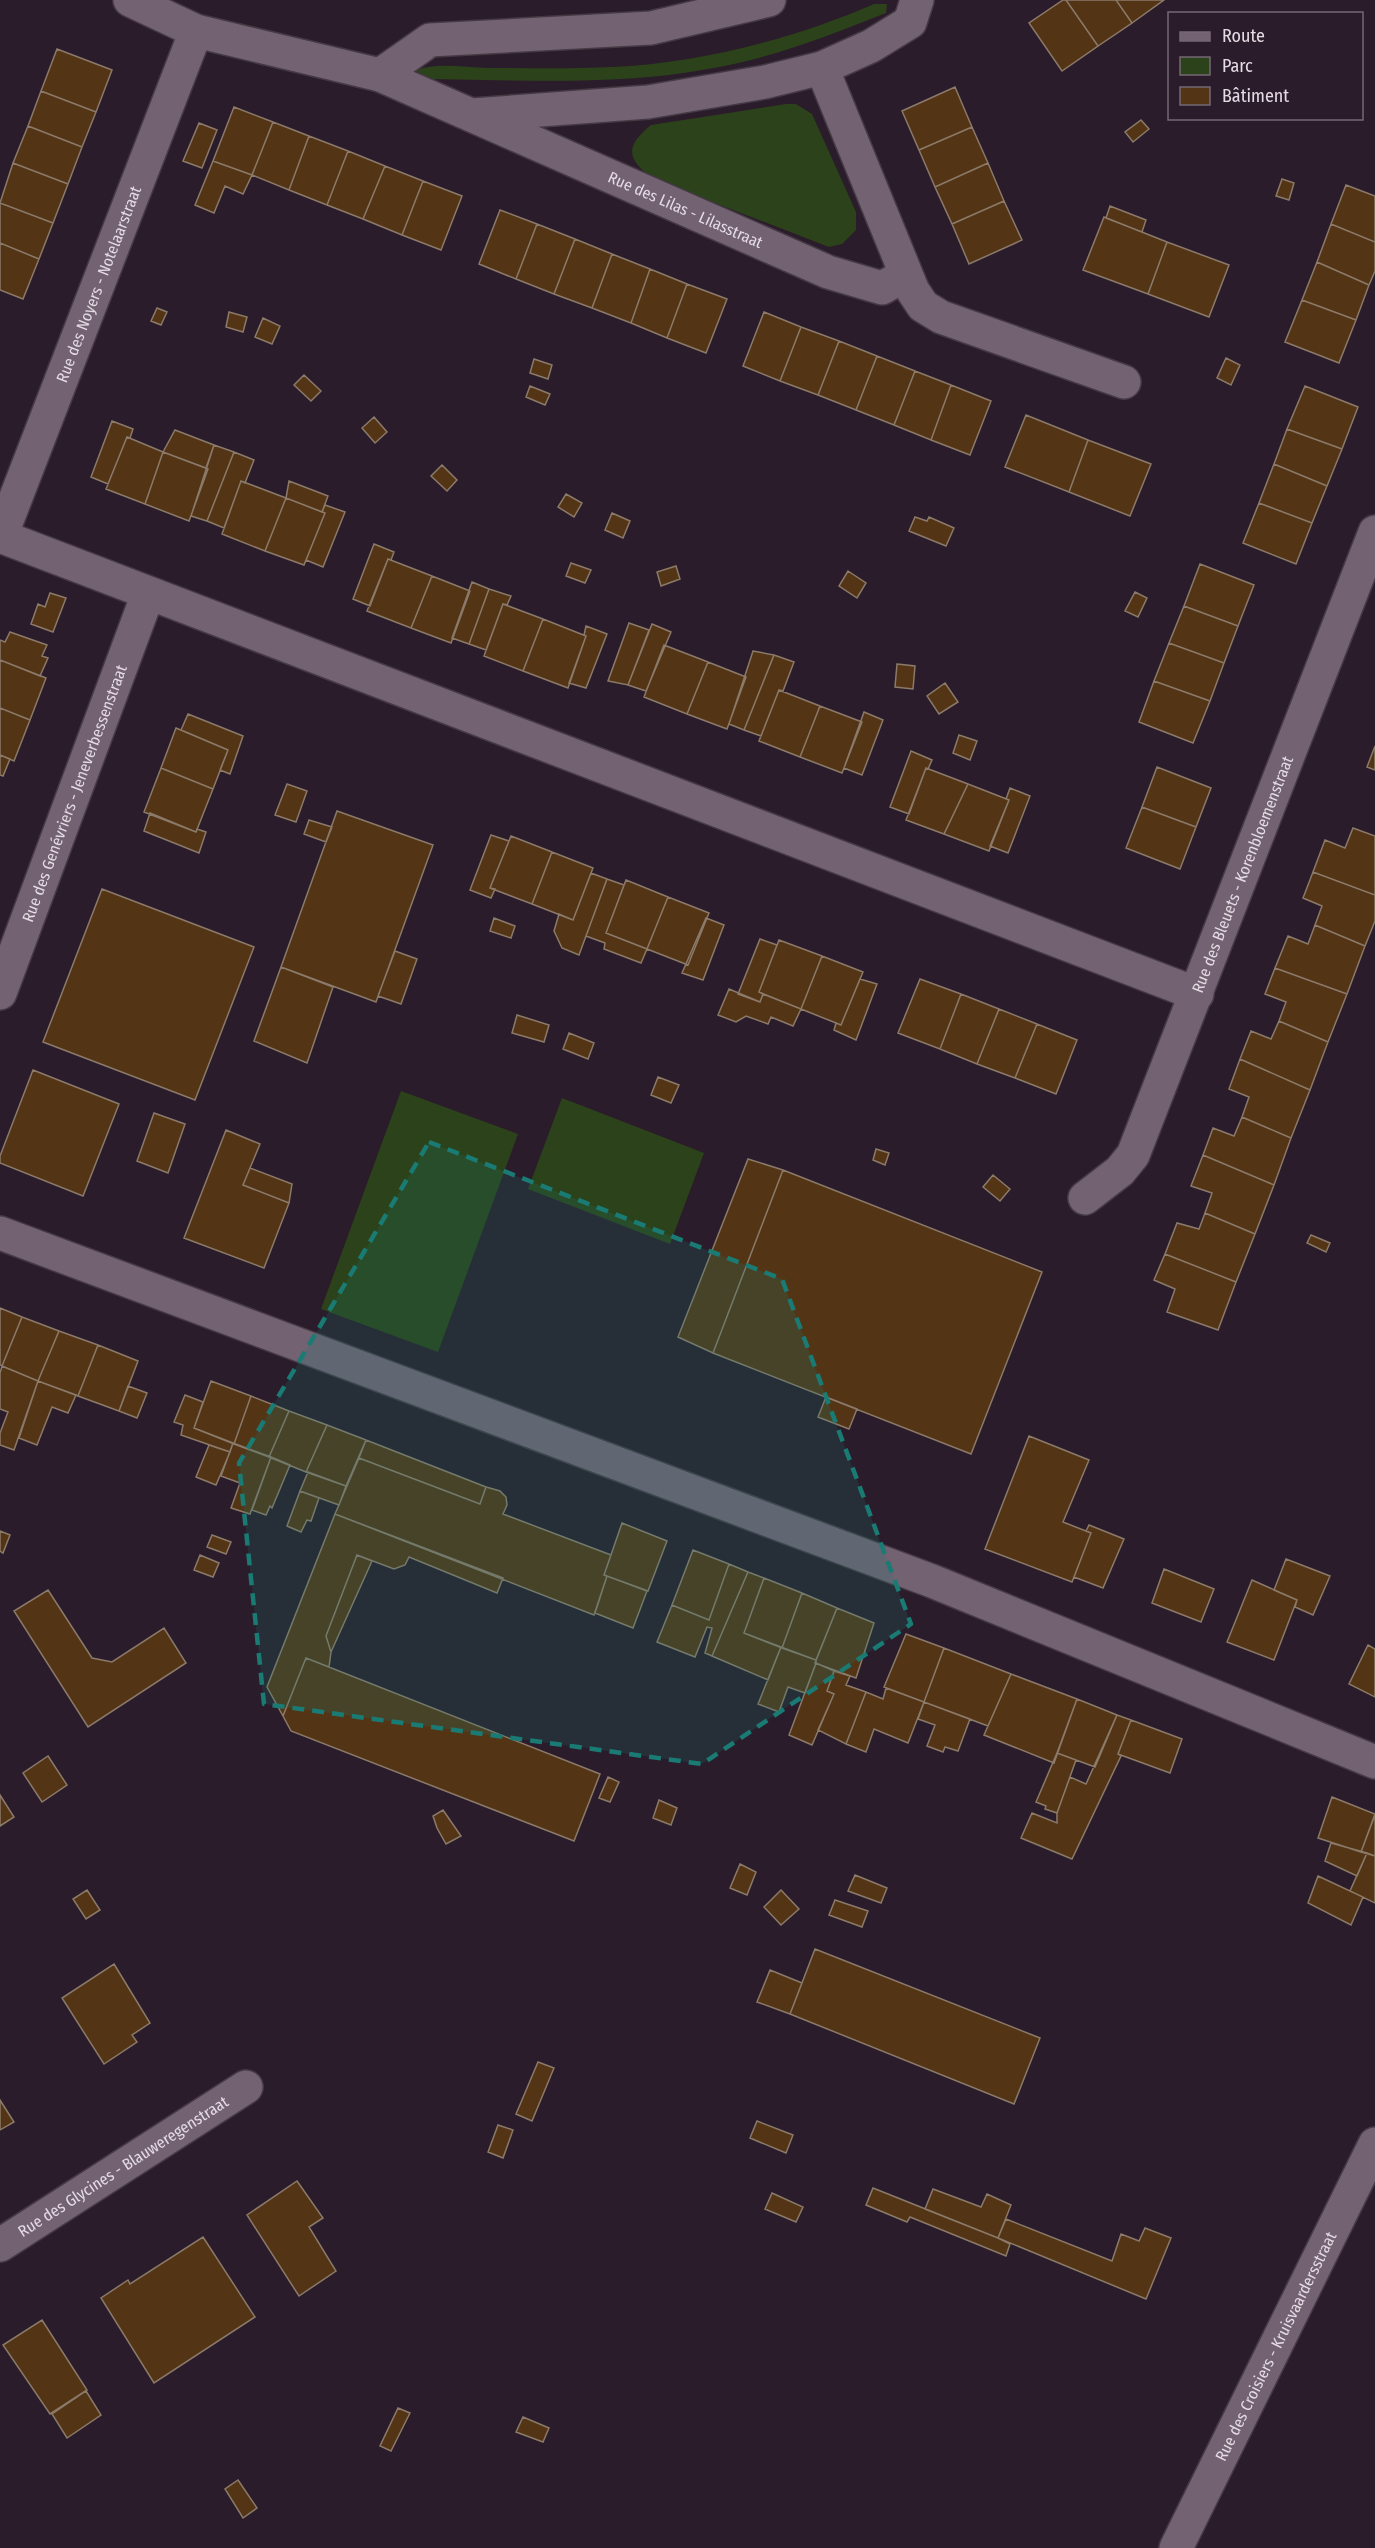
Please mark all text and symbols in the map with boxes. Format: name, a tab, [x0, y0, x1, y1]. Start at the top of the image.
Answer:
legend	[1168, 12, 1363, 120]
text: Route	[1222, 25, 1265, 47]
text: Parc	[1222, 55, 1253, 77]
text: Bâtiment	[1222, 85, 1289, 107]
street label: Rue des Lilas - Lilasstraat	[605, 168, 766, 252]
street label: Rue des Noyers - Notelaarstraat	[52, 183, 145, 385]
street label: Rue des Genévriers - Jeneverbessenstraat	[18, 661, 131, 925]
street label: Rue des Bleuets - Korenbloemenstraat	[1188, 753, 1297, 995]
street label: Rue des Glycines - Blauweregenstraat	[15, 2092, 232, 2241]
street label: Rue des Croisiers - Kruisvaardersstraat	[1211, 2228, 1341, 2464]

